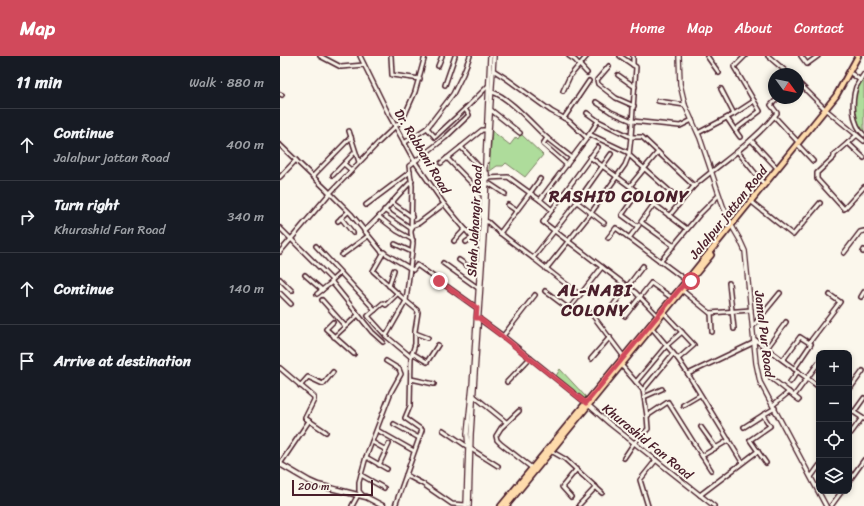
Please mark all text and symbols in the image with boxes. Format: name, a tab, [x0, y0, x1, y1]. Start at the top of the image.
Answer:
text: Map	[20, 12, 55, 45]
text: Home	[630, 16, 665, 41]
text: Map	[687, 16, 713, 41]
text: About	[735, 16, 772, 41]
text: Contact	[794, 16, 844, 41]
text: 11 min	[16, 67, 62, 97]
north arrow	[768, 68, 804, 104]
text: Walk · 880 m	[189, 71, 264, 94]
street label: Dr. Rabbani Road	[388, 104, 458, 199]
text: Continue	[54, 120, 114, 146]
text: 400 m	[226, 133, 264, 156]
icon: ahead	[16, 134, 38, 156]
text: Jalalpur jattan Road	[54, 146, 169, 169]
street label: Jalalpur jattan Road	[683, 159, 774, 265]
street label: Shah Jahangir Road	[460, 164, 489, 277]
district label: RASHID COLONY	[548, 181, 690, 211]
text: Turn right	[54, 192, 119, 218]
text: 340 m	[227, 205, 264, 228]
icon: right	[16, 206, 38, 228]
text: Khurashid Fan Road	[54, 218, 165, 241]
route end	[430, 272, 448, 290]
route start	[682, 272, 700, 290]
district label: AL-NABI COLONY	[557, 275, 632, 325]
text: Continue	[54, 276, 114, 302]
text: 140 m	[229, 277, 264, 300]
icon: ahead	[16, 278, 38, 300]
street label: Jamal Pur Road	[748, 288, 781, 380]
text: Arrive at destination	[54, 348, 191, 374]
icon: arrive	[16, 350, 38, 372]
map controls	[816, 350, 852, 494]
button: +	[816, 350, 852, 386]
button: −	[816, 386, 852, 422]
street label: Khurashid Fan Road	[597, 397, 699, 486]
button: locate	[816, 422, 852, 458]
button: layers	[816, 458, 852, 494]
text: 200 m	[298, 477, 330, 496]
scale bar	[292, 478, 373, 497]

